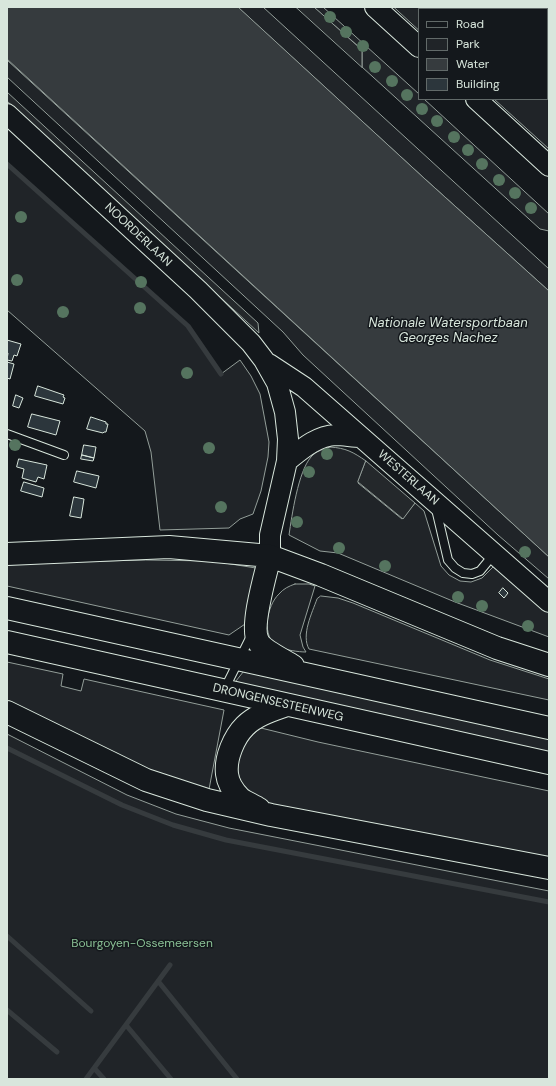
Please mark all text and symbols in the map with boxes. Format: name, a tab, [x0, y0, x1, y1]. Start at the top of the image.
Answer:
legend	[418, 8, 548, 100]
text: Road	[456, 16, 484, 32]
text: Park	[456, 36, 480, 52]
text: Water	[456, 56, 489, 72]
text: Building	[456, 76, 500, 92]
street label: NOORDERLAAN	[101, 200, 175, 270]
water label: Nationale Watersportbaan Georges Nachez	[368, 316, 528, 347]
street label: WESTERLAAN	[374, 448, 442, 508]
street label: DRONGENSESTEENWEG	[211, 681, 345, 725]
park label: Bourgoyen-Ossemeersen	[71, 937, 213, 951]

